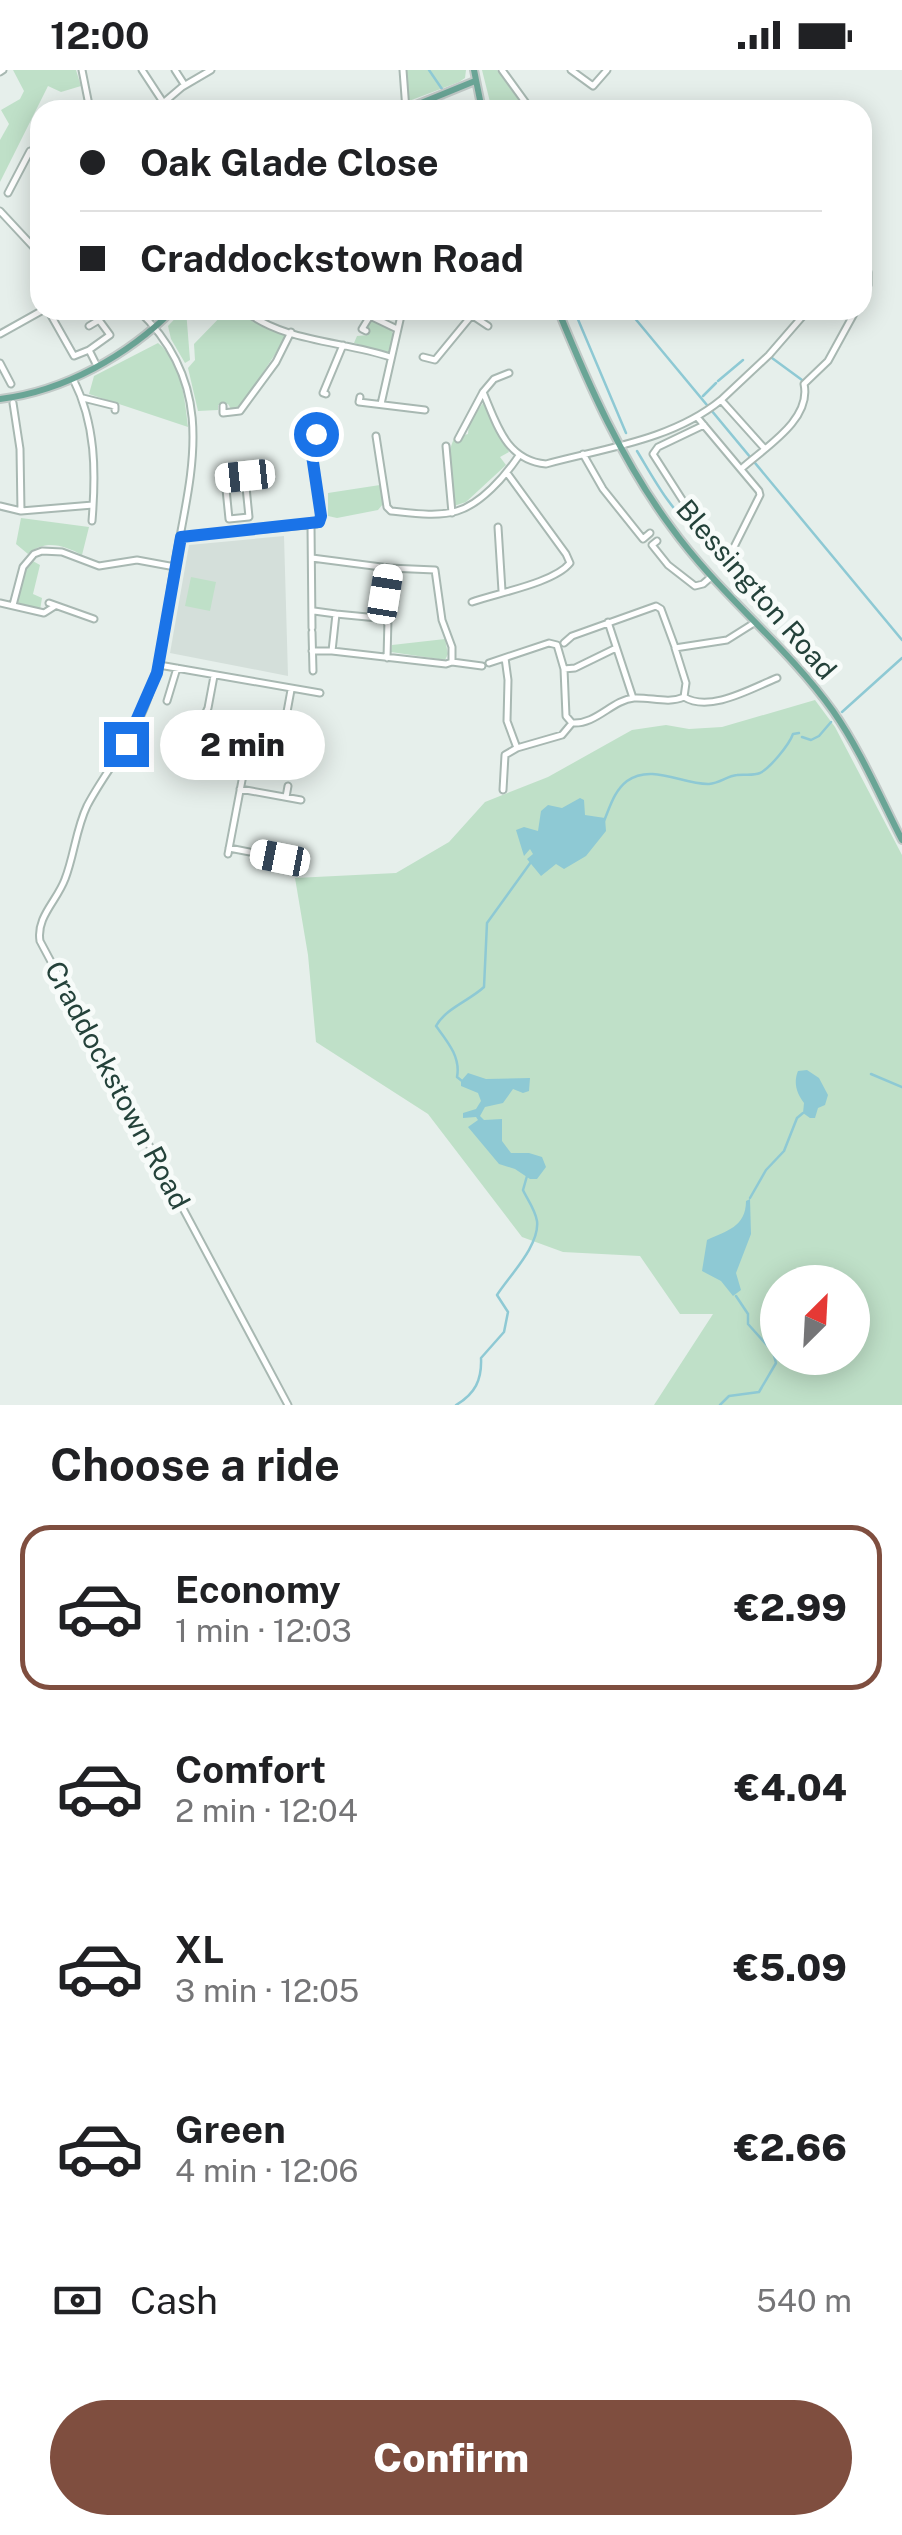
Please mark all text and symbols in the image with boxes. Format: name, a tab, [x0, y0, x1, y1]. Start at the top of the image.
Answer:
text: 12:00	[50, 13, 150, 58]
text: Oak Glade Close	[140, 140, 439, 185]
text: Craddockstown Road	[140, 236, 524, 281]
route start	[294, 412, 339, 457]
car	[214, 458, 276, 494]
street label: Blessington Road	[670, 492, 844, 686]
car	[365, 562, 405, 626]
callout: 2 min	[161, 709, 326, 779]
route end	[104, 722, 149, 767]
text: 2 min	[200, 726, 285, 763]
car	[248, 838, 312, 878]
street label: Craddockstown Road	[39, 955, 197, 1215]
north arrow	[760, 1265, 870, 1375]
map controls	[760, 1265, 870, 1375]
text: Choose a ride	[50, 1438, 340, 1491]
icon: car	[55, 1563, 145, 1653]
text: Economy	[175, 1567, 341, 1612]
text: €2.99	[734, 1585, 847, 1630]
text: 1 min · 12:03	[175, 1612, 352, 1649]
icon: car	[55, 1743, 145, 1833]
text: Comfort	[175, 1747, 326, 1792]
text: €4.04	[735, 1765, 847, 1810]
text: 2 min · 12:04	[175, 1792, 358, 1829]
icon: car	[55, 1923, 145, 2013]
text: XL	[175, 1927, 224, 1972]
text: €5.09	[733, 1945, 847, 1990]
text: 3 min · 12:05	[175, 1972, 359, 2009]
icon: car	[55, 2103, 145, 2193]
text: Green	[175, 2107, 286, 2152]
text: €2.66	[734, 2125, 847, 2170]
text: 4 min · 12:06	[175, 2152, 358, 2189]
icon: cash	[50, 2273, 105, 2328]
text: Cash	[130, 2278, 218, 2323]
text: 540 m	[756, 2282, 852, 2319]
button: Confirm	[50, 2400, 852, 2515]

